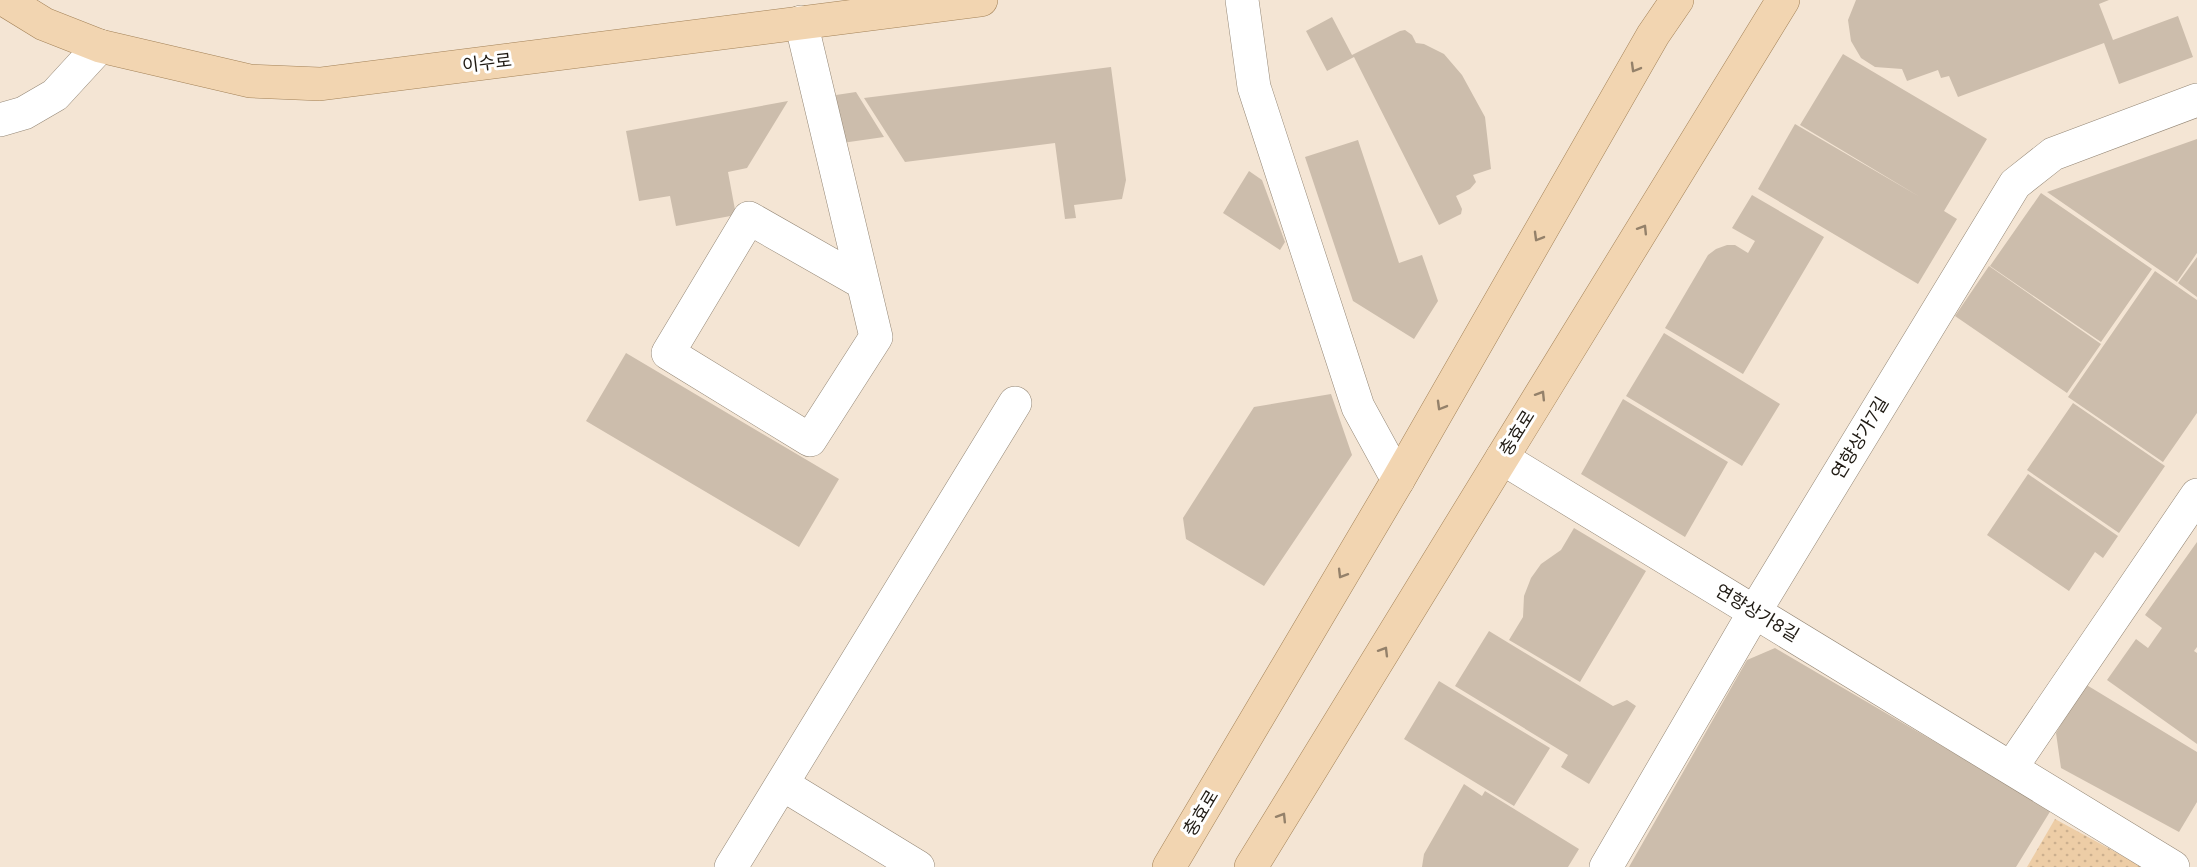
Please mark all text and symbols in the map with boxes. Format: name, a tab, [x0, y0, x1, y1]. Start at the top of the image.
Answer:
street label: 이수로	[461, 48, 513, 78]
one-way arrow	[1631, 61, 1642, 72]
one-way arrow	[1635, 225, 1647, 235]
one-way arrow	[1534, 231, 1545, 241]
one-way arrow	[1533, 391, 1545, 401]
street label: 연향상가7길	[1826, 392, 1894, 484]
one-way arrow	[1437, 400, 1448, 410]
street label: 충효로	[1494, 406, 1540, 460]
one-way arrow	[1338, 568, 1350, 578]
street label: 연향상가8길	[1711, 579, 1803, 647]
one-way arrow	[1376, 647, 1388, 657]
street label: 충효로	[1178, 786, 1224, 840]
one-way arrow	[1274, 813, 1286, 823]

